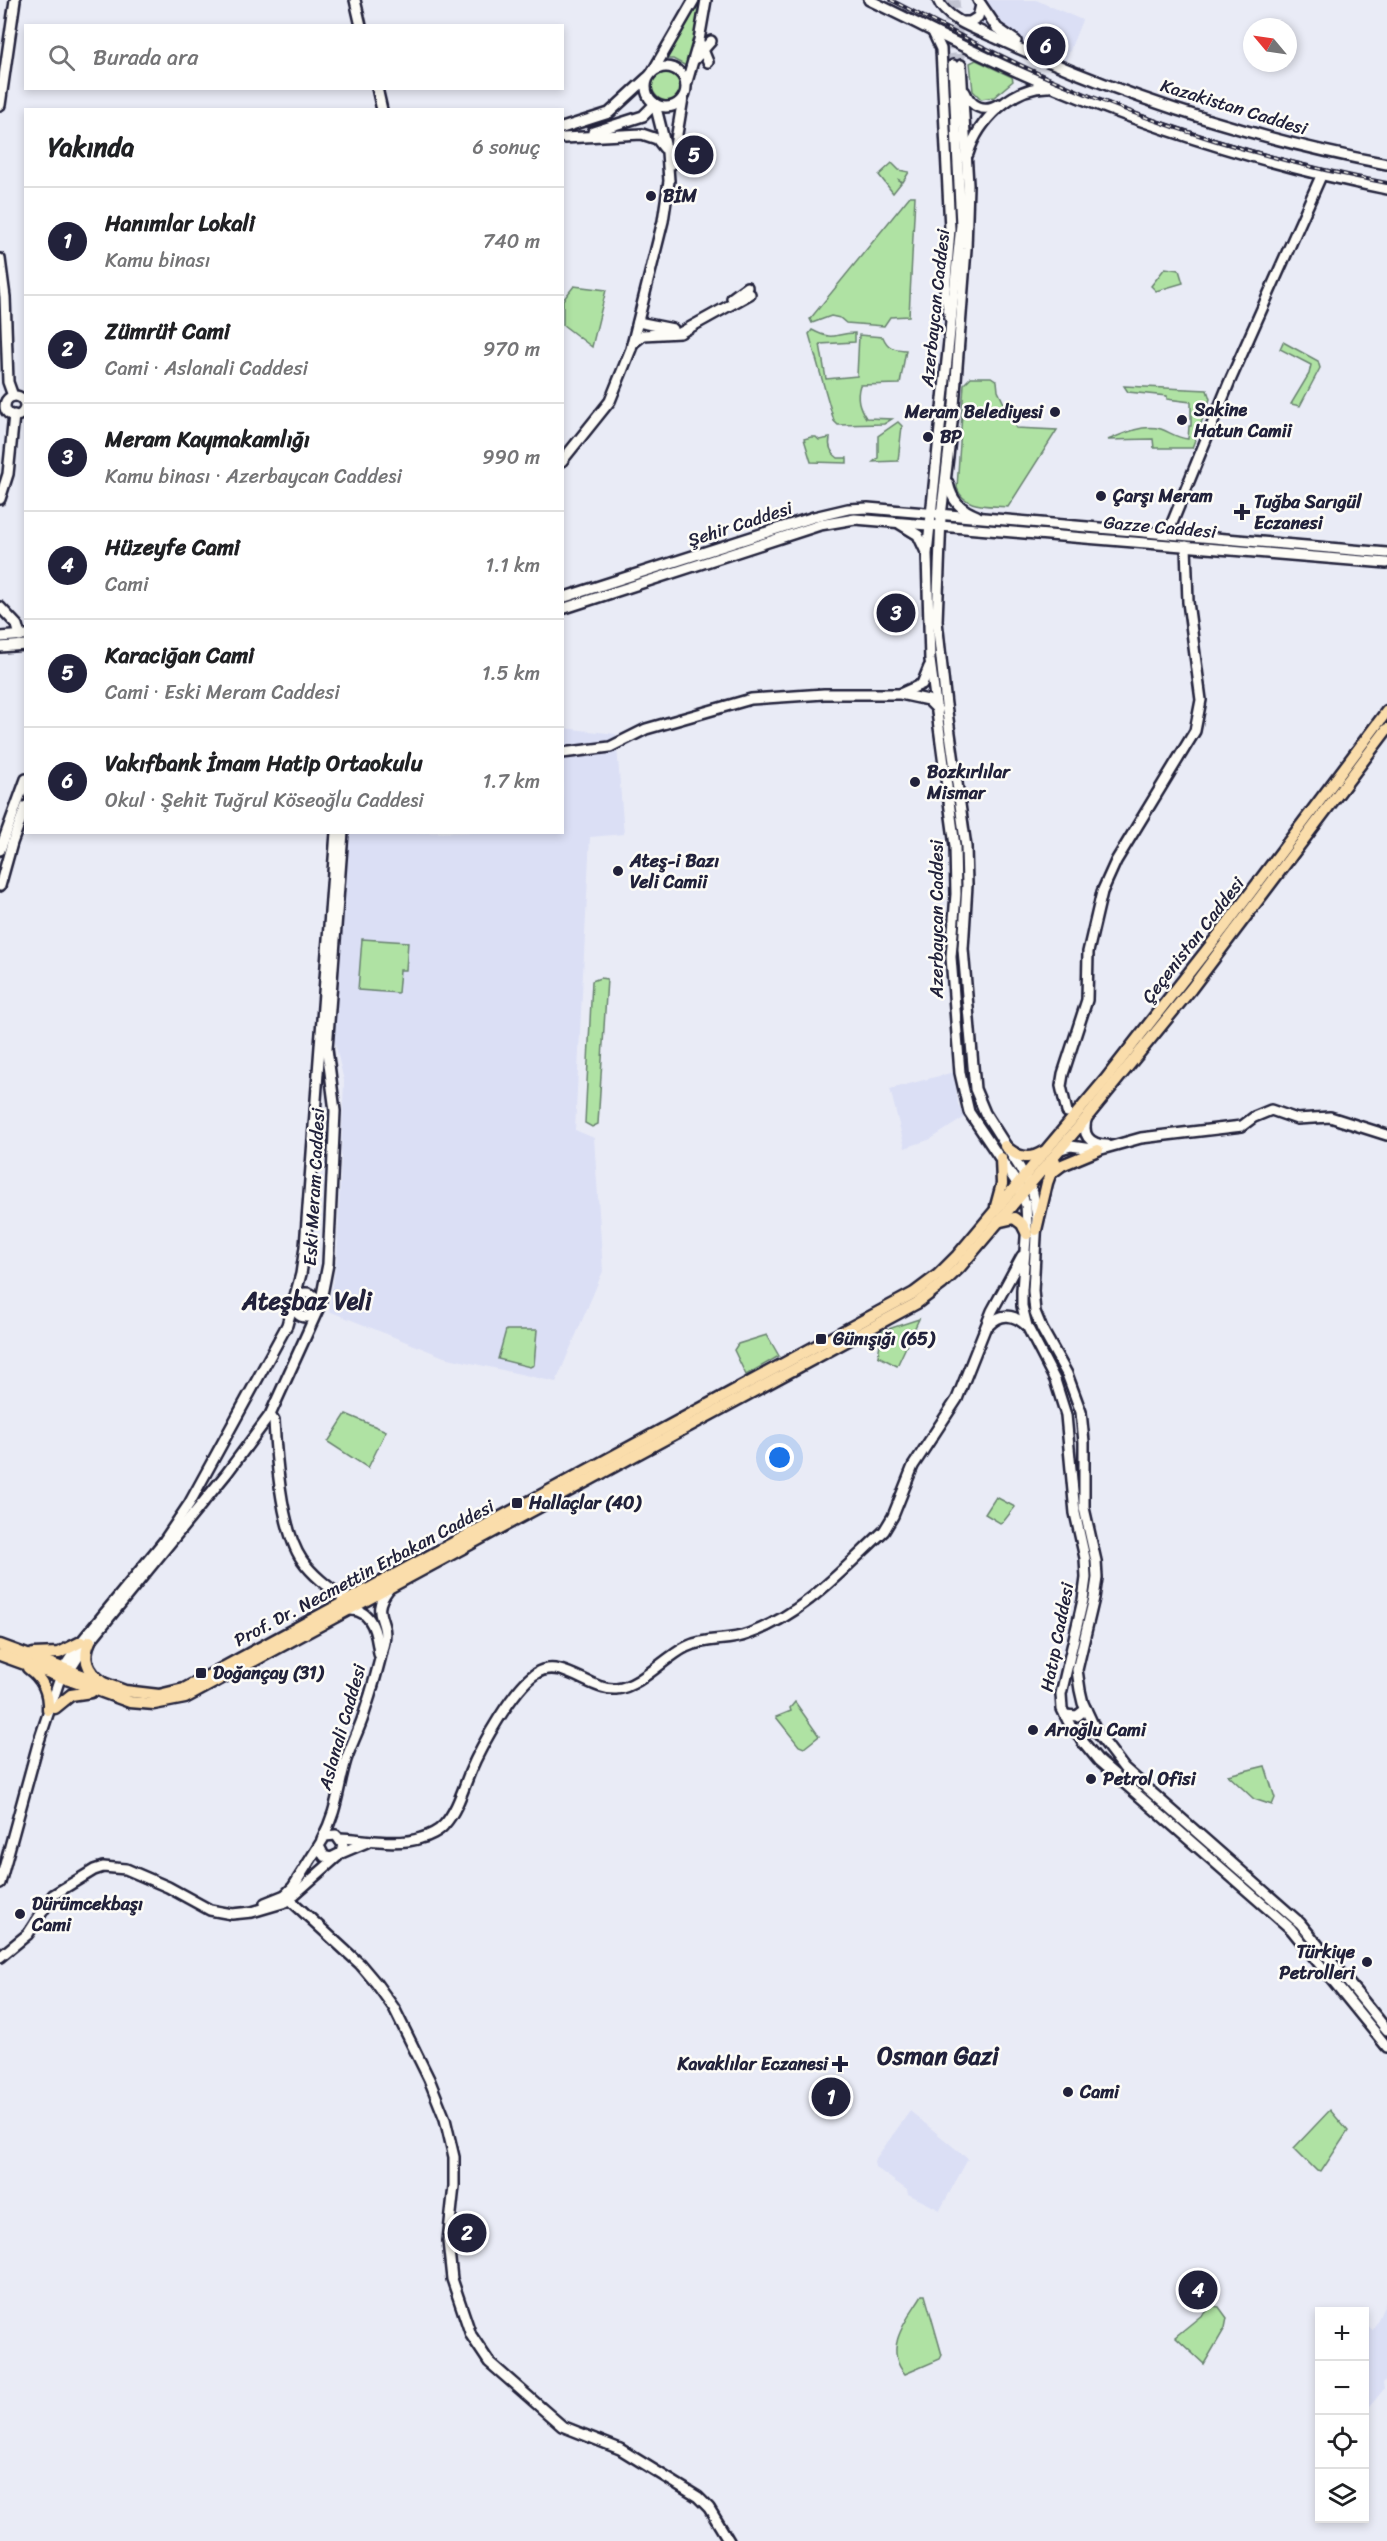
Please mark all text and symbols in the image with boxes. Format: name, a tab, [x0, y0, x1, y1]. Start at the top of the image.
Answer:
north arrow	[1243, 18, 1297, 72]
search box	[24, 24, 564, 90]
pin: 6	[1026, 24, 1066, 68]
text: Burada ara	[93, 38, 198, 77]
icon: search	[45, 41, 78, 74]
street label: Kazakistan Caddesi	[1157, 69, 1312, 145]
text: Yakında	[48, 124, 134, 170]
text: 6 sonuç	[473, 130, 540, 165]
pin: 5	[674, 132, 714, 178]
place label: BİM	[663, 180, 697, 212]
marker: BİM	[644, 189, 658, 203]
text: Hanımlar Lokali	[105, 204, 255, 243]
text: 1	[63, 224, 72, 259]
text: 740 m	[483, 224, 540, 259]
street label: Azerbaycan Caddesi	[911, 227, 959, 389]
text: Kamu binası	[105, 243, 210, 278]
text: Zümrüt Cami	[105, 312, 230, 351]
text: 2	[62, 332, 73, 367]
text: 970 m	[483, 332, 540, 367]
text: Cami · Aslanali Caddesi	[105, 351, 308, 386]
place label: Sakine Hatun Camii	[1193, 394, 1293, 447]
place label: Meram Belediyesi	[904, 396, 1044, 428]
marker: Meram Belediyesi	[1048, 405, 1062, 419]
marker: Sakine Hatun Camii	[1175, 413, 1189, 427]
text: Meram Kaymakamlığı	[105, 420, 310, 459]
place label: BP	[940, 421, 962, 453]
marker: BP	[921, 430, 935, 444]
text: 3	[62, 440, 73, 475]
text: 990 m	[482, 440, 540, 475]
text: Kamu binası · Azerbaycan Caddesi	[105, 459, 402, 494]
place label: Çarşı Meram	[1112, 480, 1213, 512]
place label: Tuğba Sarıgül Eczanesi	[1254, 486, 1362, 539]
marker: Çarşı Meram	[1094, 489, 1108, 503]
street label: Şehir Caddesi	[683, 492, 798, 556]
marker: Tuğba Sarıgül Eczanesi	[1235, 505, 1249, 519]
street label: Gazze Caddesi	[1102, 506, 1219, 548]
text: Hüzeyfe Cami	[105, 528, 240, 567]
text: 4	[61, 548, 74, 583]
text: 1.1 km	[486, 548, 540, 583]
text: Cami	[105, 567, 148, 602]
pin: 3	[876, 590, 916, 636]
text: Karaciğan Cami	[105, 636, 254, 675]
text: 5	[61, 656, 74, 691]
text: 1.5 km	[482, 656, 540, 691]
text: Cami · Eski Meram Caddesi	[105, 675, 340, 710]
text: Vakıfbank İmam Hatip Ortaokulu	[105, 744, 422, 783]
place label: Bozkırlılar Mismar	[926, 756, 1011, 809]
text: 6	[62, 764, 73, 799]
text: 1.7 km	[483, 764, 540, 799]
marker: Bozkırlılar Mismar	[908, 775, 922, 789]
text: Okul · Şehit Tuğrul Köseoğlu Caddesi	[105, 783, 424, 818]
street label: Azerbaycan Caddesi	[921, 839, 953, 999]
place label: Ateş-i Bazı Veli Camii	[629, 845, 719, 898]
marker: Ateş-i Bazı Veli Camii	[611, 864, 625, 878]
street label: Çeçenistan Caddesi	[1133, 869, 1253, 1010]
street label: Eski Meram Caddesi	[294, 1106, 334, 1267]
district label: Ateşbaz Veli	[241, 1280, 373, 1322]
place label: Günışığı (65)	[832, 1323, 936, 1355]
marker: Günışığı (65)	[814, 1332, 828, 1346]
your location	[765, 1443, 794, 1472]
place label: Hallaçlar (40)	[528, 1487, 642, 1519]
street label: Prof. Dr. Necmettin Erbakan Caddesi	[228, 1490, 501, 1655]
marker: Hallaçlar (40)	[510, 1496, 524, 1510]
street label: Hatıp Caddesi	[1031, 1579, 1083, 1694]
place label: Doğançay (31)	[213, 1657, 325, 1689]
street label: Aslanali Caddesi	[308, 1659, 376, 1795]
marker: Doğançay (31)	[194, 1666, 208, 1680]
place label: Arıoğlu Cami	[1044, 1714, 1147, 1746]
marker: Arıoğlu Cami	[1026, 1723, 1040, 1737]
place label: Petrol Ofisi	[1103, 1763, 1197, 1795]
marker: Petrol Ofisi	[1084, 1772, 1098, 1786]
place label: Dürümcekbaşı Cami	[31, 1888, 143, 1941]
marker: Dürümcekbaşı Cami	[13, 1907, 27, 1921]
place label: Türkiye Petrolleri	[1279, 1936, 1356, 1989]
marker: Türkiye Petrolleri	[1360, 1955, 1374, 1969]
district label: Osman Gazi	[877, 2035, 1000, 2077]
place label: Kavaklılar Eczanesi	[676, 2048, 829, 2080]
marker: Kavaklılar Eczanesi	[833, 2057, 847, 2071]
pin: 1	[812, 2074, 850, 2120]
place label: Cami	[1079, 2076, 1120, 2108]
marker: Cami	[1061, 2085, 1075, 2099]
pin: 2	[448, 2210, 486, 2256]
pin: 4	[1178, 2268, 1218, 2312]
map controls	[1315, 2307, 1369, 2523]
button: +	[1315, 2307, 1369, 2361]
button: −	[1315, 2361, 1369, 2415]
button: locate	[1315, 2415, 1369, 2469]
button: layers	[1315, 2469, 1369, 2523]

